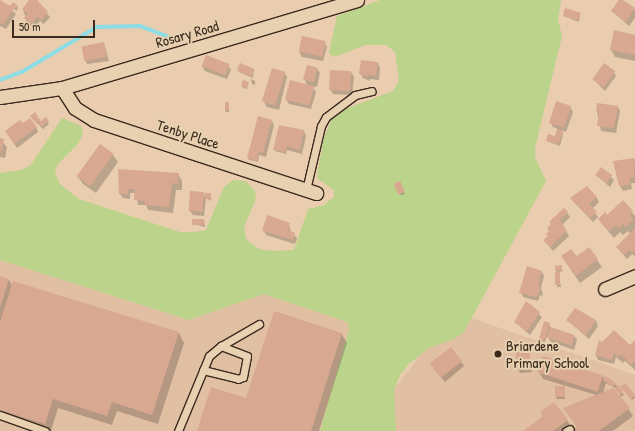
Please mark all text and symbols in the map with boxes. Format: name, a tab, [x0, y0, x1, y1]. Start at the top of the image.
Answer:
scale bar	[14, 12, 97, 38]
street label: Rosary Road	[153, 16, 221, 52]
text: 50 m	[19, 18, 40, 35]
street label: Tenby Place	[154, 115, 222, 153]
place label: Briardene Primary School	[506, 336, 589, 371]
marker: Briardene Primary School	[493, 349, 503, 359]

